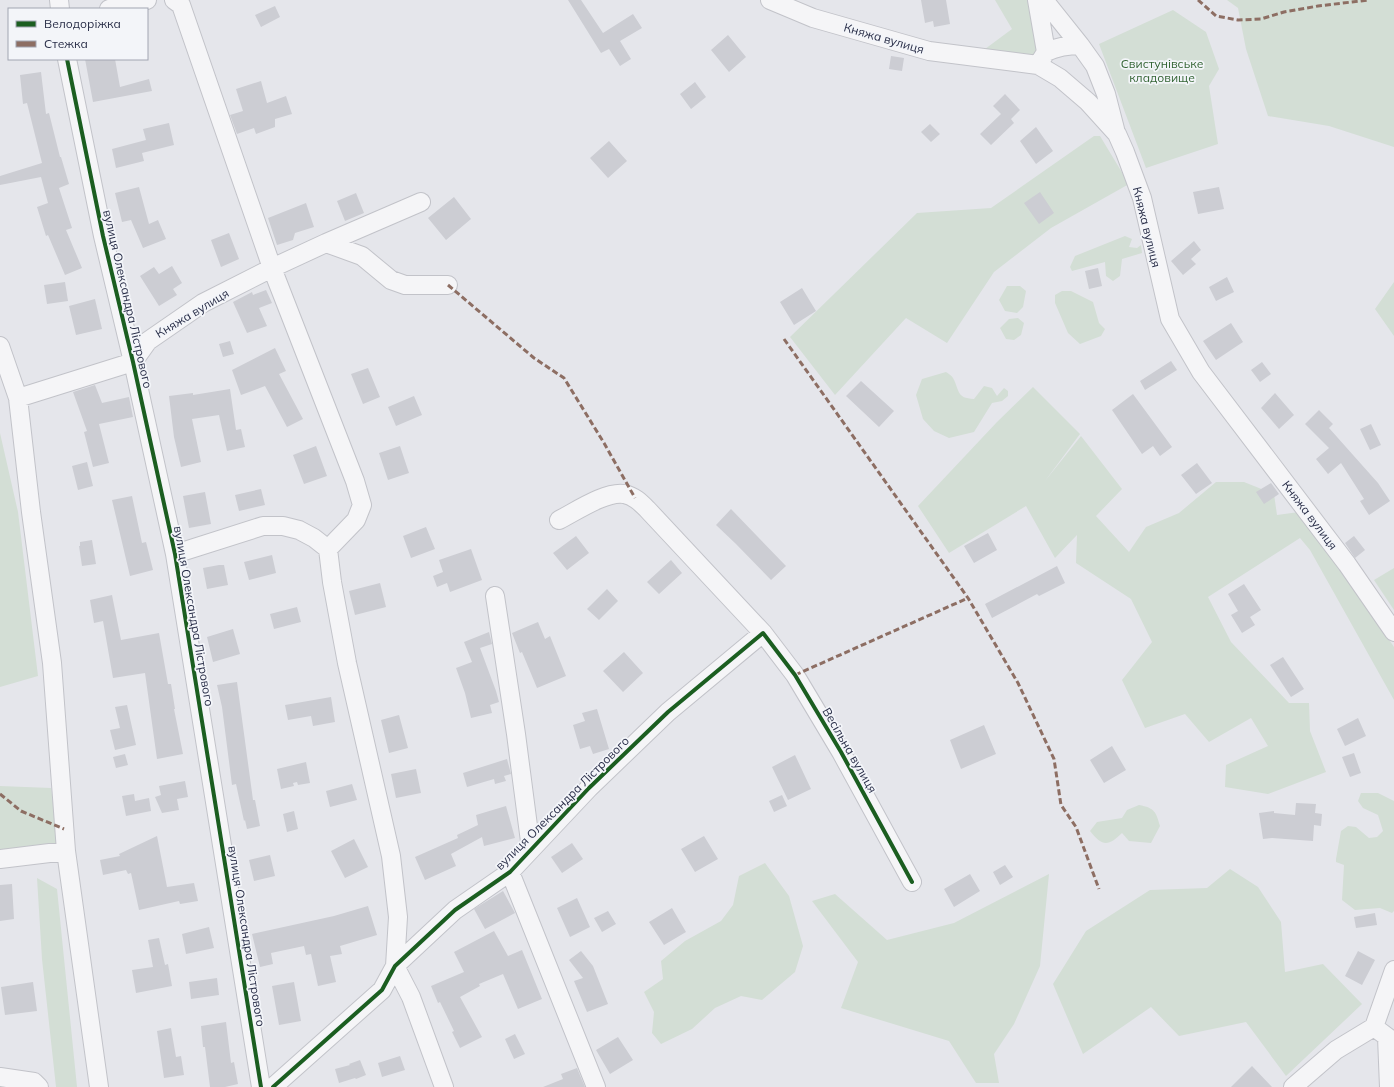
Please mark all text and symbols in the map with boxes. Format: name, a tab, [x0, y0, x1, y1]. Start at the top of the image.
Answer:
legend	[8, 8, 148, 60]
text: Велодоріжка	[44, 16, 121, 31]
street label: Княжа вулиця	[842, 19, 926, 57]
text: Стежка	[44, 36, 88, 51]
park label: Свистунівське кладовище	[1121, 56, 1204, 85]
street label: Княжа вулиця	[1130, 185, 1164, 269]
street label: вулиця Олександра Лістрового	[100, 208, 156, 390]
street label: Княжа вулиця	[153, 285, 231, 341]
street label: Княжа вулиця	[1279, 477, 1341, 553]
street label: вулиця Олександра Лістрового	[171, 525, 217, 707]
street label: Весільна вулиця	[819, 705, 881, 795]
street label: вулиця Олександра Лістрового	[492, 733, 632, 873]
street label: вулиця Олександра Лістрового	[225, 844, 269, 1028]

